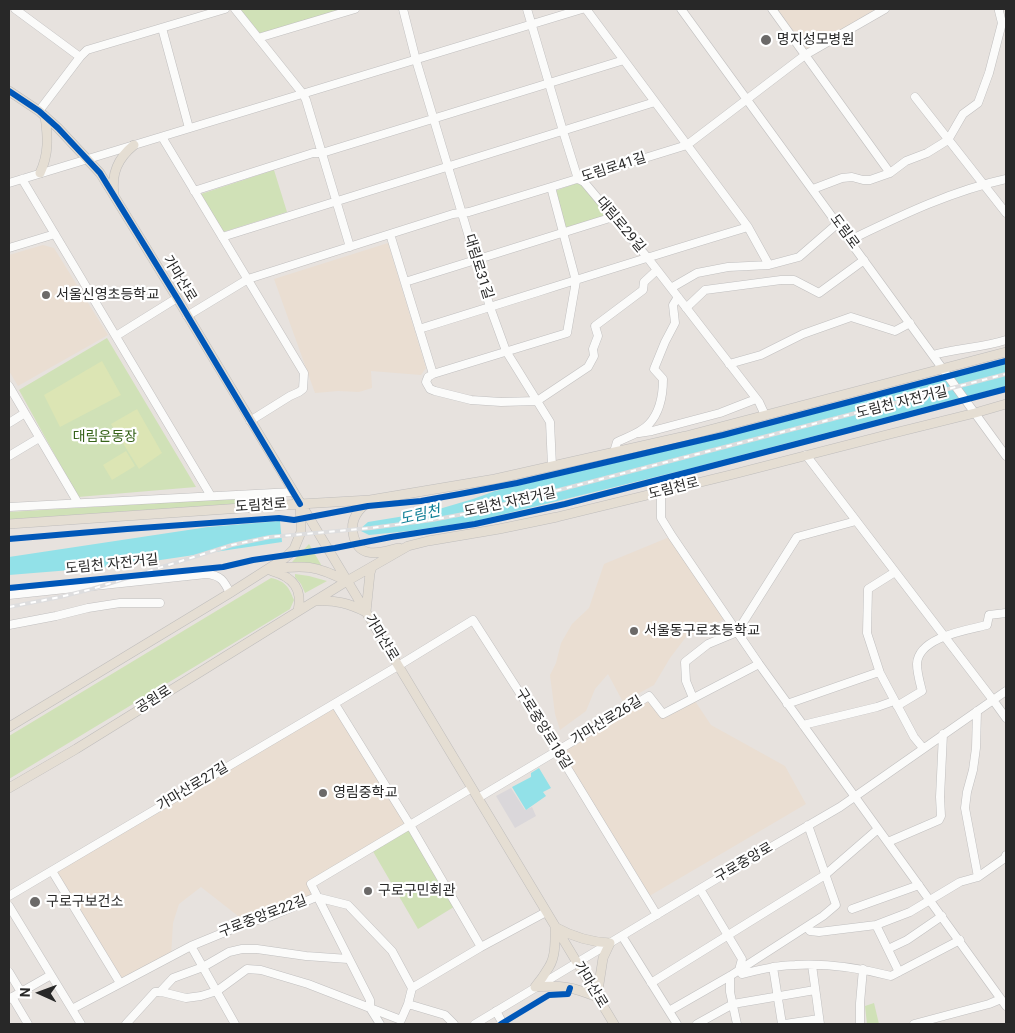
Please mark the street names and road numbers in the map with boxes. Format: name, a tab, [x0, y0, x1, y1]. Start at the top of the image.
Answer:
street label: 도림로41길	[579, 150, 649, 186]
street label: 대림로29길	[592, 194, 648, 256]
street label: 도림로	[826, 211, 862, 253]
street label: 대림로31길	[460, 232, 496, 302]
street label: 가마산로	[159, 253, 199, 305]
street label: 도림천 자전거길	[855, 384, 949, 422]
street label: 도림천로	[647, 475, 701, 503]
street label: 도림천 자전거길	[462, 485, 558, 521]
street label: 도림천로	[235, 496, 287, 516]
street label: 도림천 자전거길	[65, 552, 159, 578]
street label: 가마산로	[361, 612, 401, 664]
street label: 공원로	[133, 683, 175, 717]
street label: 구로중앙로18길	[511, 685, 575, 773]
street label: 가마산로26길	[568, 693, 646, 749]
street label: 가마산로27길	[154, 759, 232, 815]
street label: 구로중앙로	[712, 840, 776, 886]
street label: 구로중앙로22길	[217, 892, 309, 942]
street label: 가마산로	[570, 959, 610, 1011]

